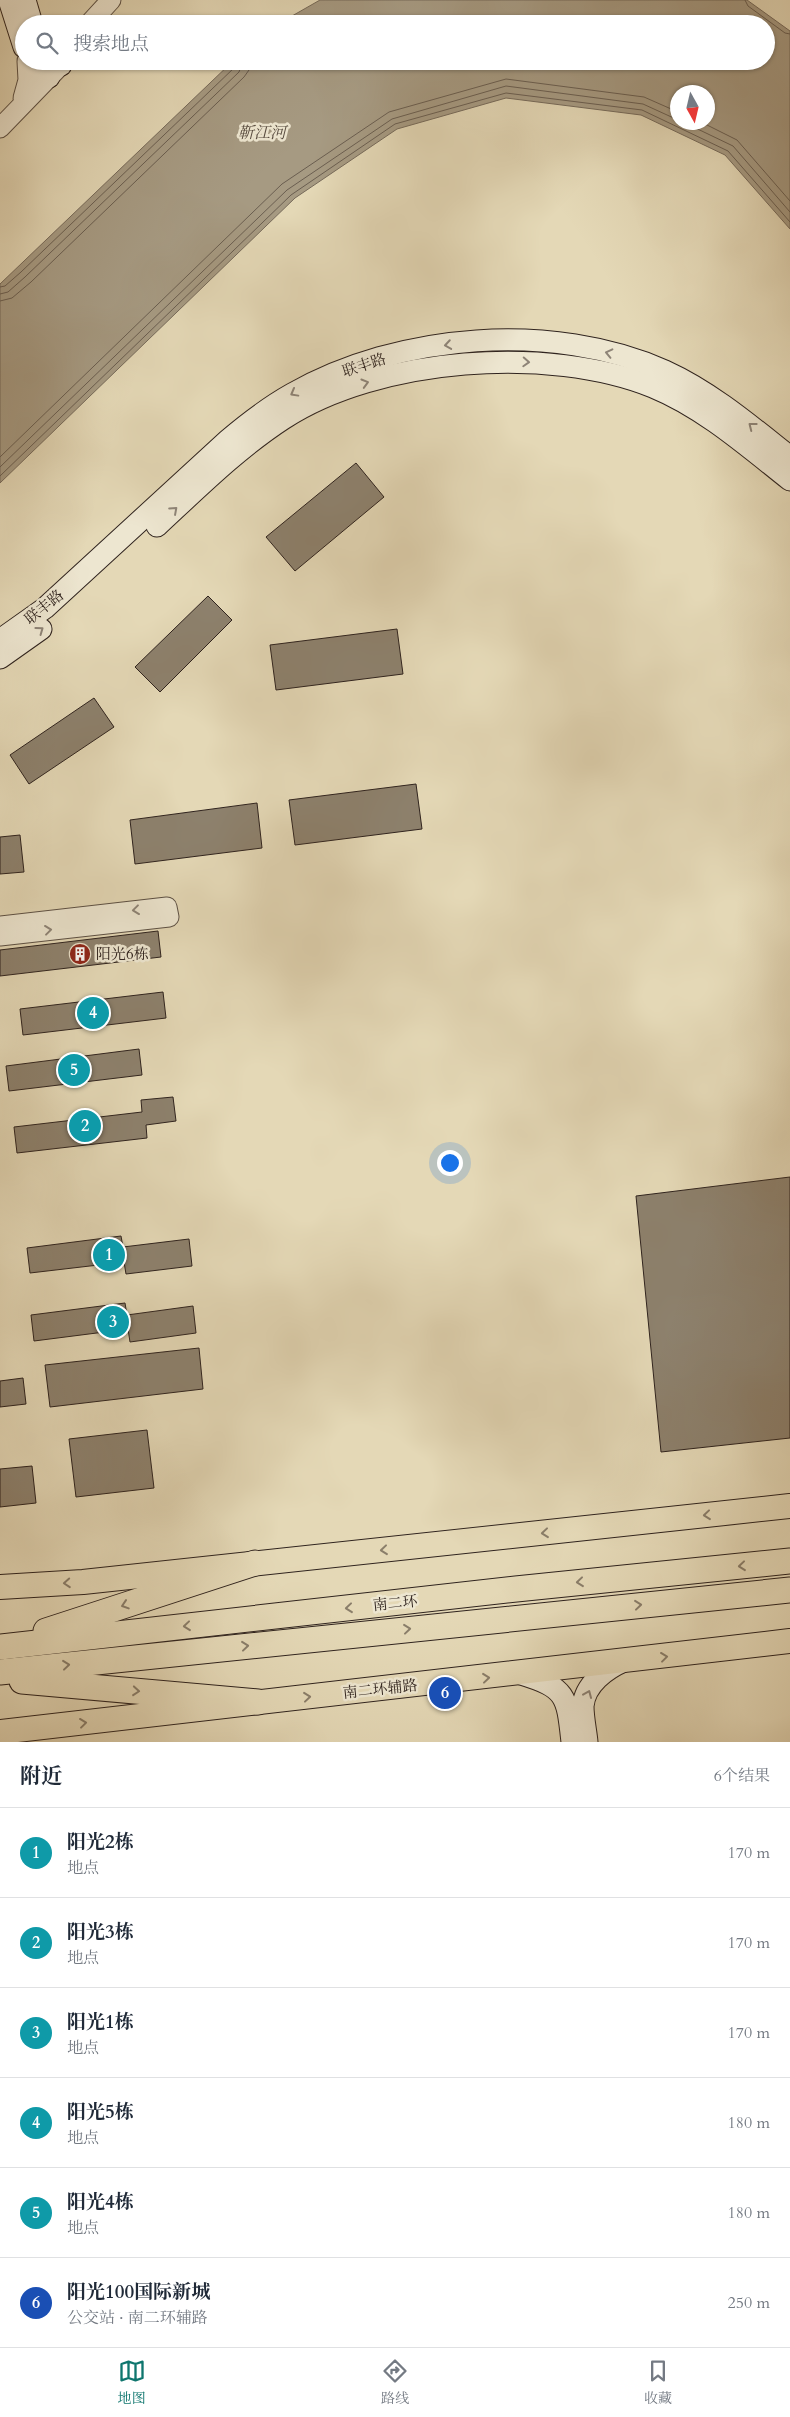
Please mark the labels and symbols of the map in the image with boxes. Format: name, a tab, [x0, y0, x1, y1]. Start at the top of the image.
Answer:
north arrow	[670, 85, 715, 130]
water label: 靳江河	[238, 122, 289, 144]
one-way arrow	[443, 339, 452, 349]
one-way arrow	[604, 348, 613, 359]
street label: 联丰路	[340, 349, 388, 381]
one-way arrow	[522, 357, 530, 368]
one-way arrow	[361, 378, 369, 388]
one-way arrow	[290, 387, 299, 397]
one-way arrow	[749, 424, 758, 432]
one-way arrow	[168, 507, 177, 516]
street label: 联丰路	[20, 585, 68, 629]
one-way arrow	[34, 627, 44, 636]
one-way arrow	[132, 904, 140, 915]
one-way arrow	[45, 925, 53, 936]
building icon: 阳光6栋	[68, 942, 92, 966]
place label: 阳光6栋	[96, 944, 149, 964]
pin: 4	[77, 994, 109, 1032]
pin: 5	[58, 1051, 90, 1089]
pin: 2	[69, 1107, 101, 1145]
your location	[437, 1150, 463, 1176]
pin: 1	[93, 1236, 125, 1274]
pin: 3	[97, 1303, 129, 1341]
one-way arrow	[702, 1509, 710, 1520]
one-way arrow	[541, 1527, 549, 1538]
one-way arrow	[379, 1544, 387, 1555]
one-way arrow	[737, 1560, 745, 1571]
one-way arrow	[63, 1577, 71, 1588]
one-way arrow	[576, 1577, 584, 1588]
street label: 南二环	[372, 1591, 418, 1615]
one-way arrow	[122, 1599, 130, 1609]
one-way arrow	[634, 1600, 642, 1611]
one-way arrow	[344, 1602, 352, 1613]
one-way arrow	[183, 1620, 191, 1631]
one-way arrow	[403, 1624, 411, 1635]
one-way arrow	[241, 1641, 249, 1652]
one-way arrow	[661, 1652, 669, 1663]
one-way arrow	[62, 1660, 70, 1671]
one-way arrow	[482, 1673, 490, 1684]
pin: 6	[429, 1674, 461, 1712]
street label: 南二环辅路	[342, 1675, 418, 1703]
one-way arrow	[132, 1685, 140, 1696]
one-way arrow	[581, 1690, 592, 1699]
one-way arrow	[303, 1692, 311, 1703]
one-way arrow	[79, 1718, 87, 1729]

